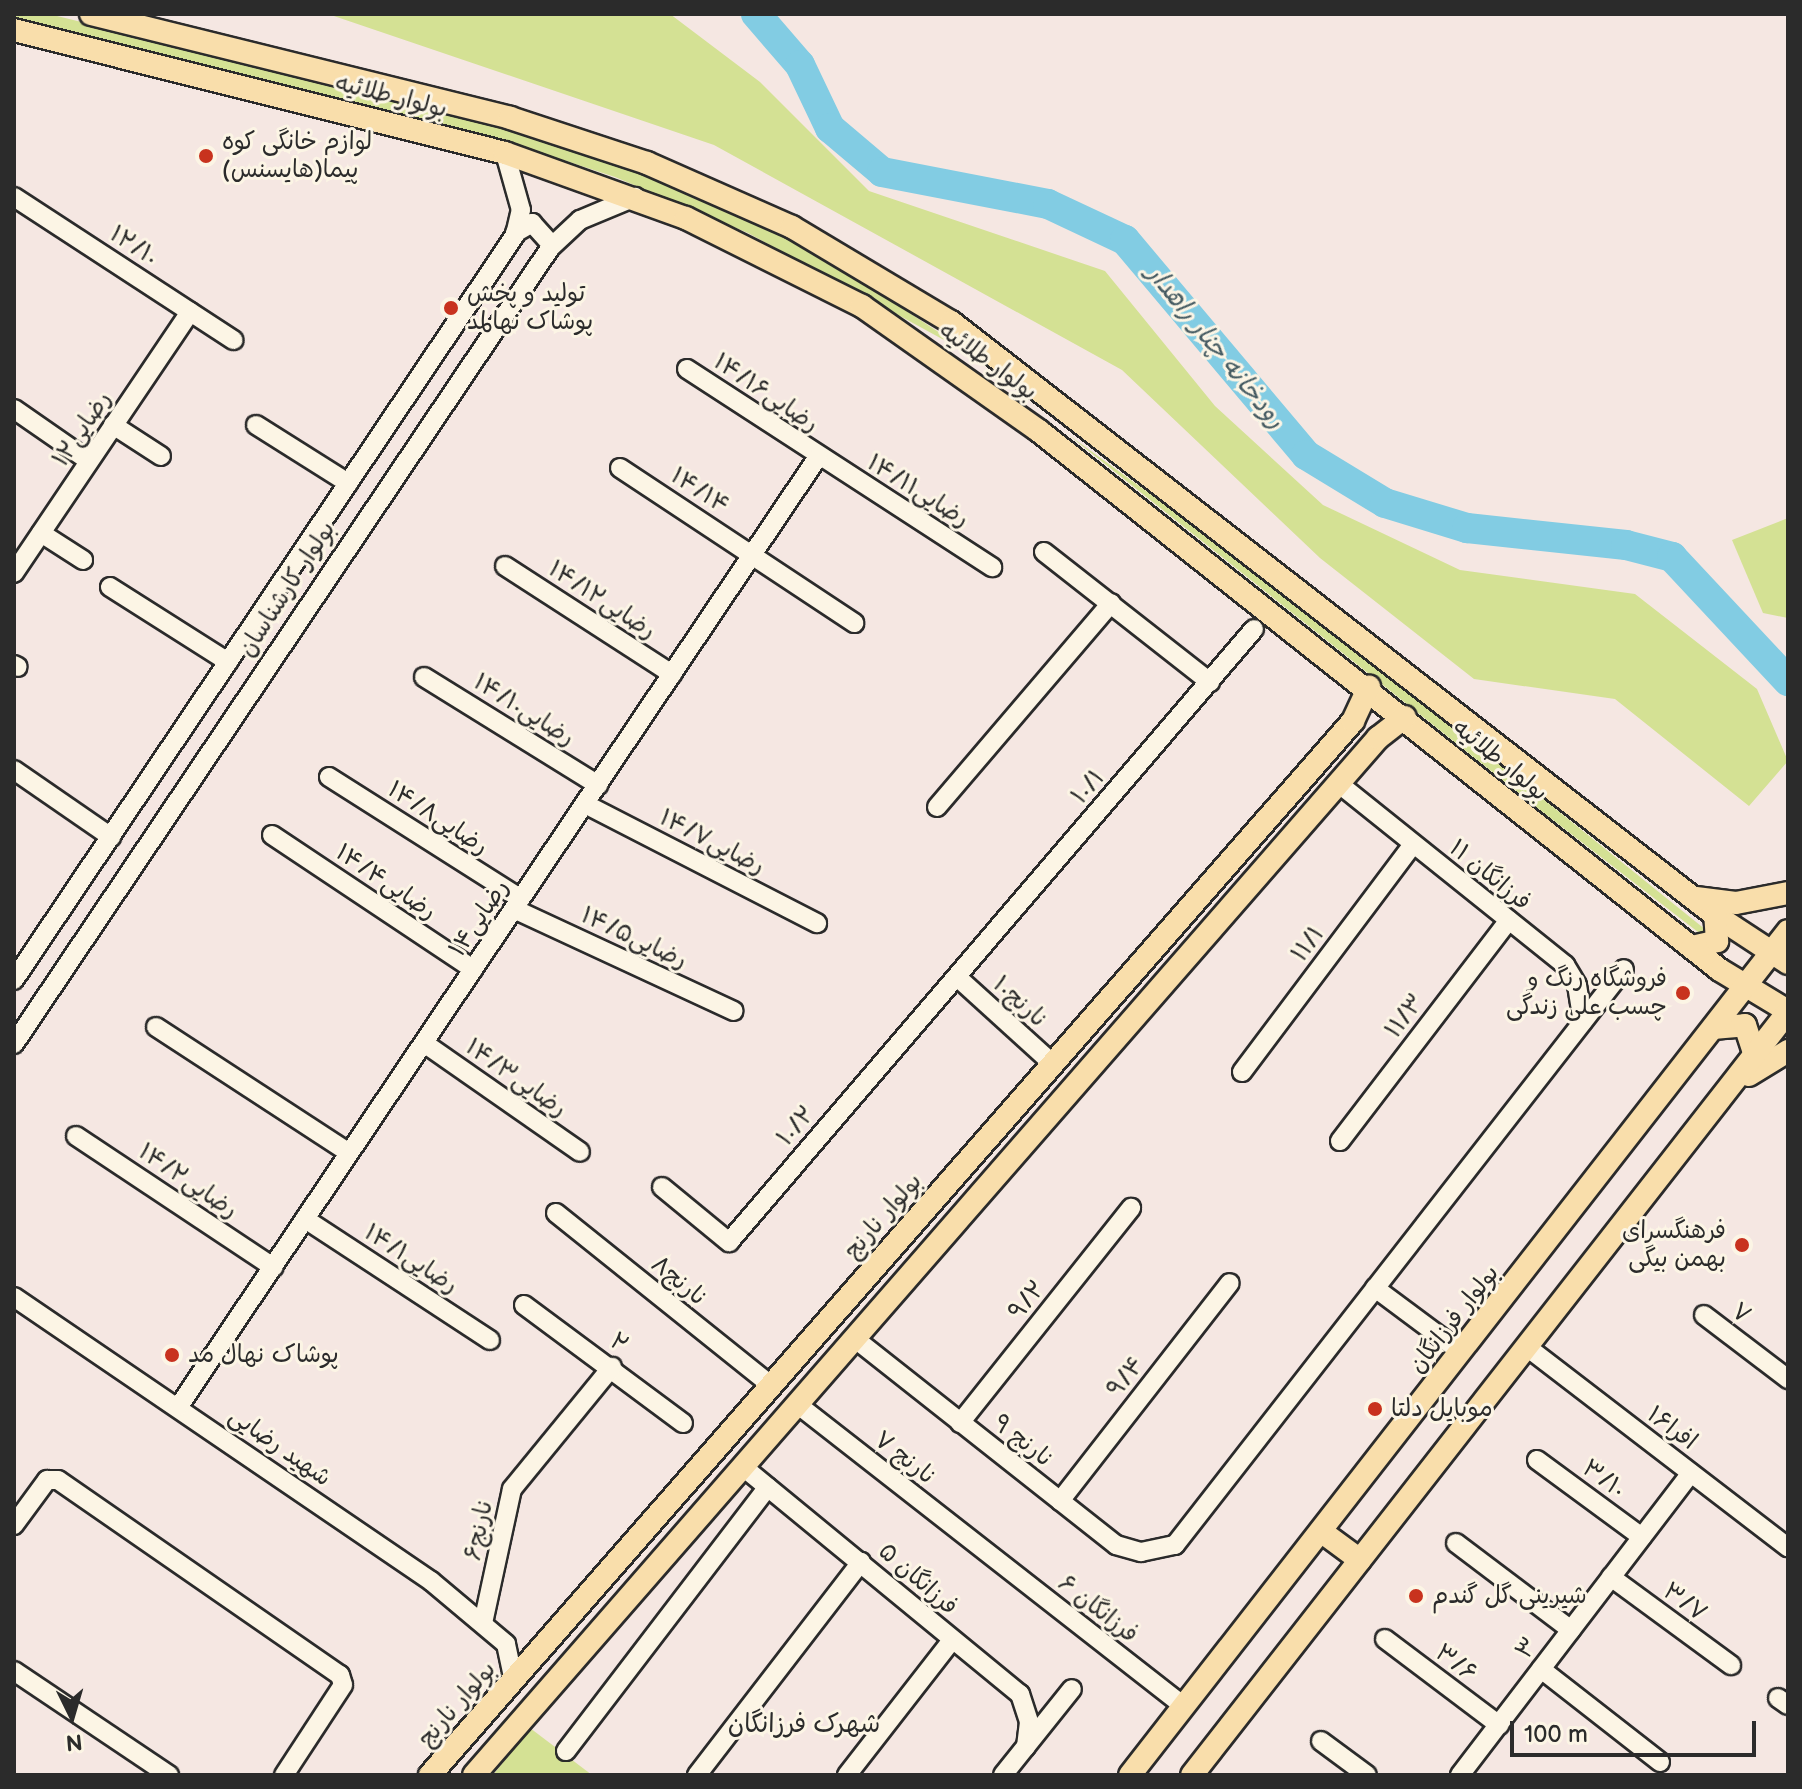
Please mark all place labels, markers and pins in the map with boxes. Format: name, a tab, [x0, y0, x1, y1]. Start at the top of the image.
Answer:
place label: لوازم خانگی کوه پیما(هایسنس)	[222, 128, 372, 184]
marker: لوازم خانگی کوه پیما(هایسنس)	[197, 147, 215, 165]
place label: تولید و پخش پوشاک نهالمد	[467, 280, 593, 336]
marker: تولید و پخش پوشاک نهالمد	[442, 299, 460, 317]
place label: فروشگاه رنگ و چسب علی زندگی	[1506, 965, 1667, 1021]
marker: فروشگاه رنگ و چسب علی زندگی	[1674, 984, 1692, 1002]
place label: فرهنگسرای بهمن بیگی	[1622, 1217, 1726, 1273]
marker: فرهنگسرای بهمن بیگی	[1733, 1236, 1751, 1254]
place label: پوشاک نهال مد	[188, 1341, 339, 1369]
marker: پوشاک نهال مد	[163, 1346, 181, 1364]
place label: موبایل دلتا	[1391, 1395, 1493, 1423]
marker: موبایل دلتا	[1366, 1400, 1384, 1418]
place label: شیرینی گل گندم	[1432, 1582, 1587, 1610]
marker: شیرینی گل گندم	[1407, 1587, 1425, 1605]

